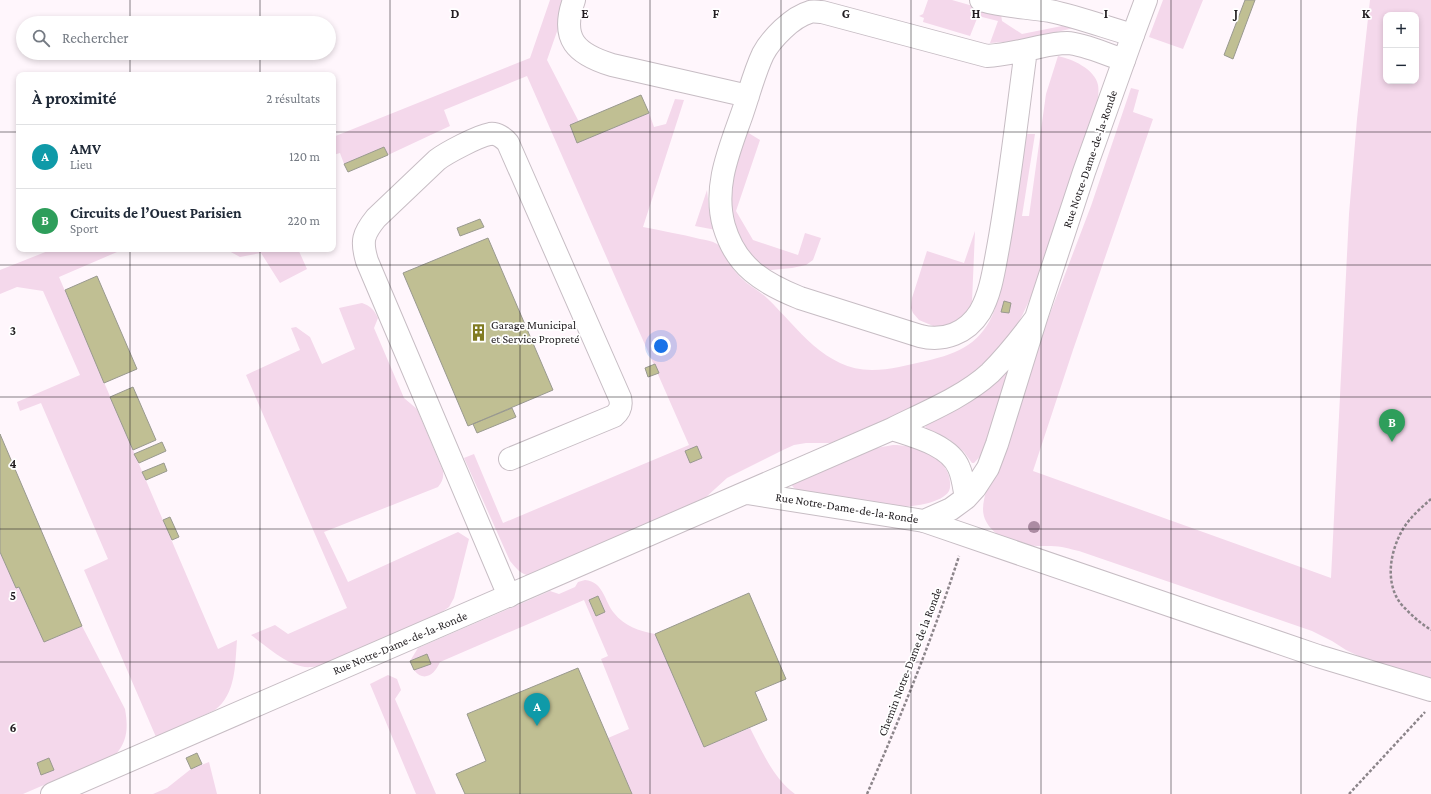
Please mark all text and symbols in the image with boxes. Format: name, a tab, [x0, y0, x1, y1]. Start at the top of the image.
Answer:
text: D	[451, 6, 460, 21]
text: E	[581, 6, 589, 21]
text: F	[713, 6, 720, 21]
text: G	[842, 6, 850, 21]
text: H	[972, 6, 981, 21]
text: I	[1104, 6, 1108, 21]
text: J	[1232, 6, 1238, 21]
text: K	[1362, 6, 1371, 21]
map controls	[1383, 12, 1419, 84]
button: +	[1383, 12, 1419, 48]
search box	[16, 16, 336, 60]
icon: search	[30, 27, 52, 49]
text: Rechercher	[62, 30, 129, 46]
button: −	[1383, 48, 1419, 84]
street label: Rue Notre-Dame-de-la-Ronde	[1060, 88, 1120, 230]
text: À proximité	[32, 89, 116, 108]
text: 2 résultats	[266, 91, 320, 106]
text: AMV	[70, 141, 101, 157]
text: A	[41, 149, 49, 164]
text: 120 m	[289, 149, 320, 164]
text: Lieu	[70, 157, 93, 172]
text: Circuits de l’Ouest Parisien	[70, 205, 242, 221]
text: B	[41, 213, 49, 228]
text: 220 m	[287, 213, 320, 228]
text: Sport	[70, 221, 98, 236]
place label: Garage Municipal et Service Propreté	[491, 318, 580, 346]
building icon: Garage Municipal et Service Propreté	[468, 322, 488, 342]
text: 3	[10, 323, 16, 338]
your location	[651, 336, 671, 356]
pin: B	[1379, 409, 1405, 442]
text: 4	[9, 456, 17, 471]
street label: Rue Notre-Dame-de-la-Ronde	[774, 490, 920, 526]
street label: Chemin Notre-Dame de la Ronde	[875, 586, 945, 738]
text: 5	[10, 588, 16, 603]
street label: Rue Notre-Dame-de-la-Ronde	[331, 608, 469, 678]
pin: A	[524, 693, 550, 726]
text: 6	[9, 720, 17, 735]

